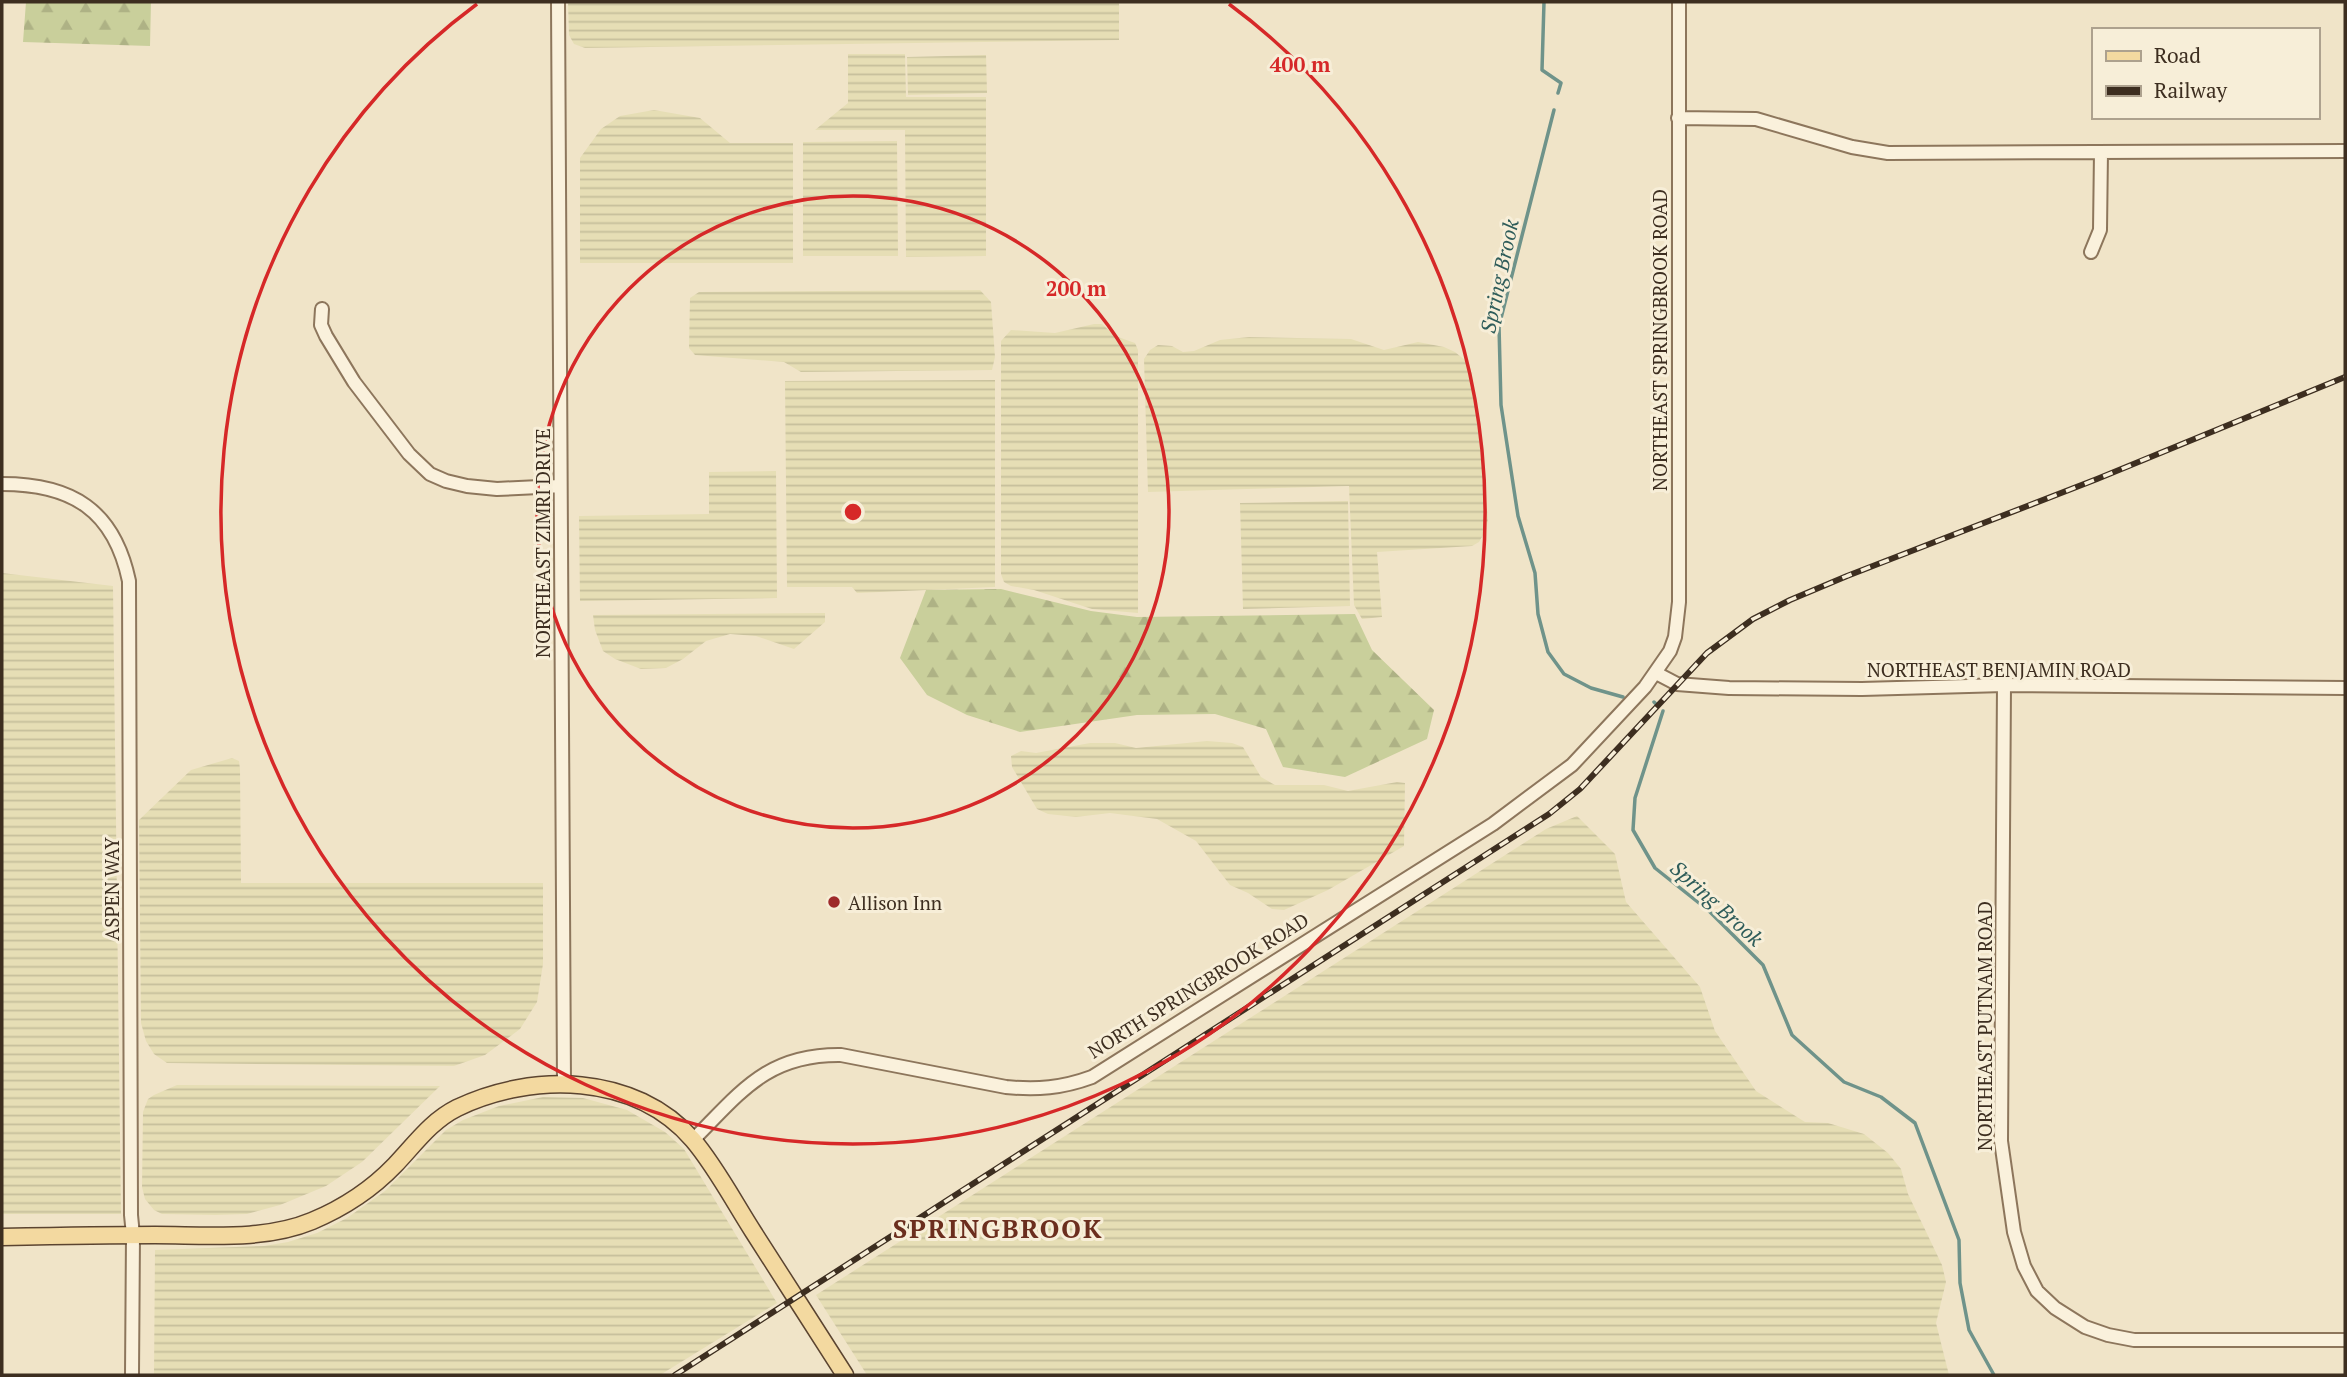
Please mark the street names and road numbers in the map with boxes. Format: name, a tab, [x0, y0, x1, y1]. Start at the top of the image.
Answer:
street label: NORTHEAST SPRINGBROOK ROAD	[1647, 189, 1672, 491]
street label: NORTHEAST ZIMRI DRIVE	[530, 428, 555, 658]
street label: NORTHEAST BENJAMIN ROAD	[1867, 657, 2131, 682]
street label: ASPEN WAY	[99, 836, 124, 941]
street label: NORTHEAST PUTNAM ROAD	[1972, 901, 1997, 1151]
street label: NORTH SPRINGBROOK ROAD	[1083, 907, 1313, 1063]

